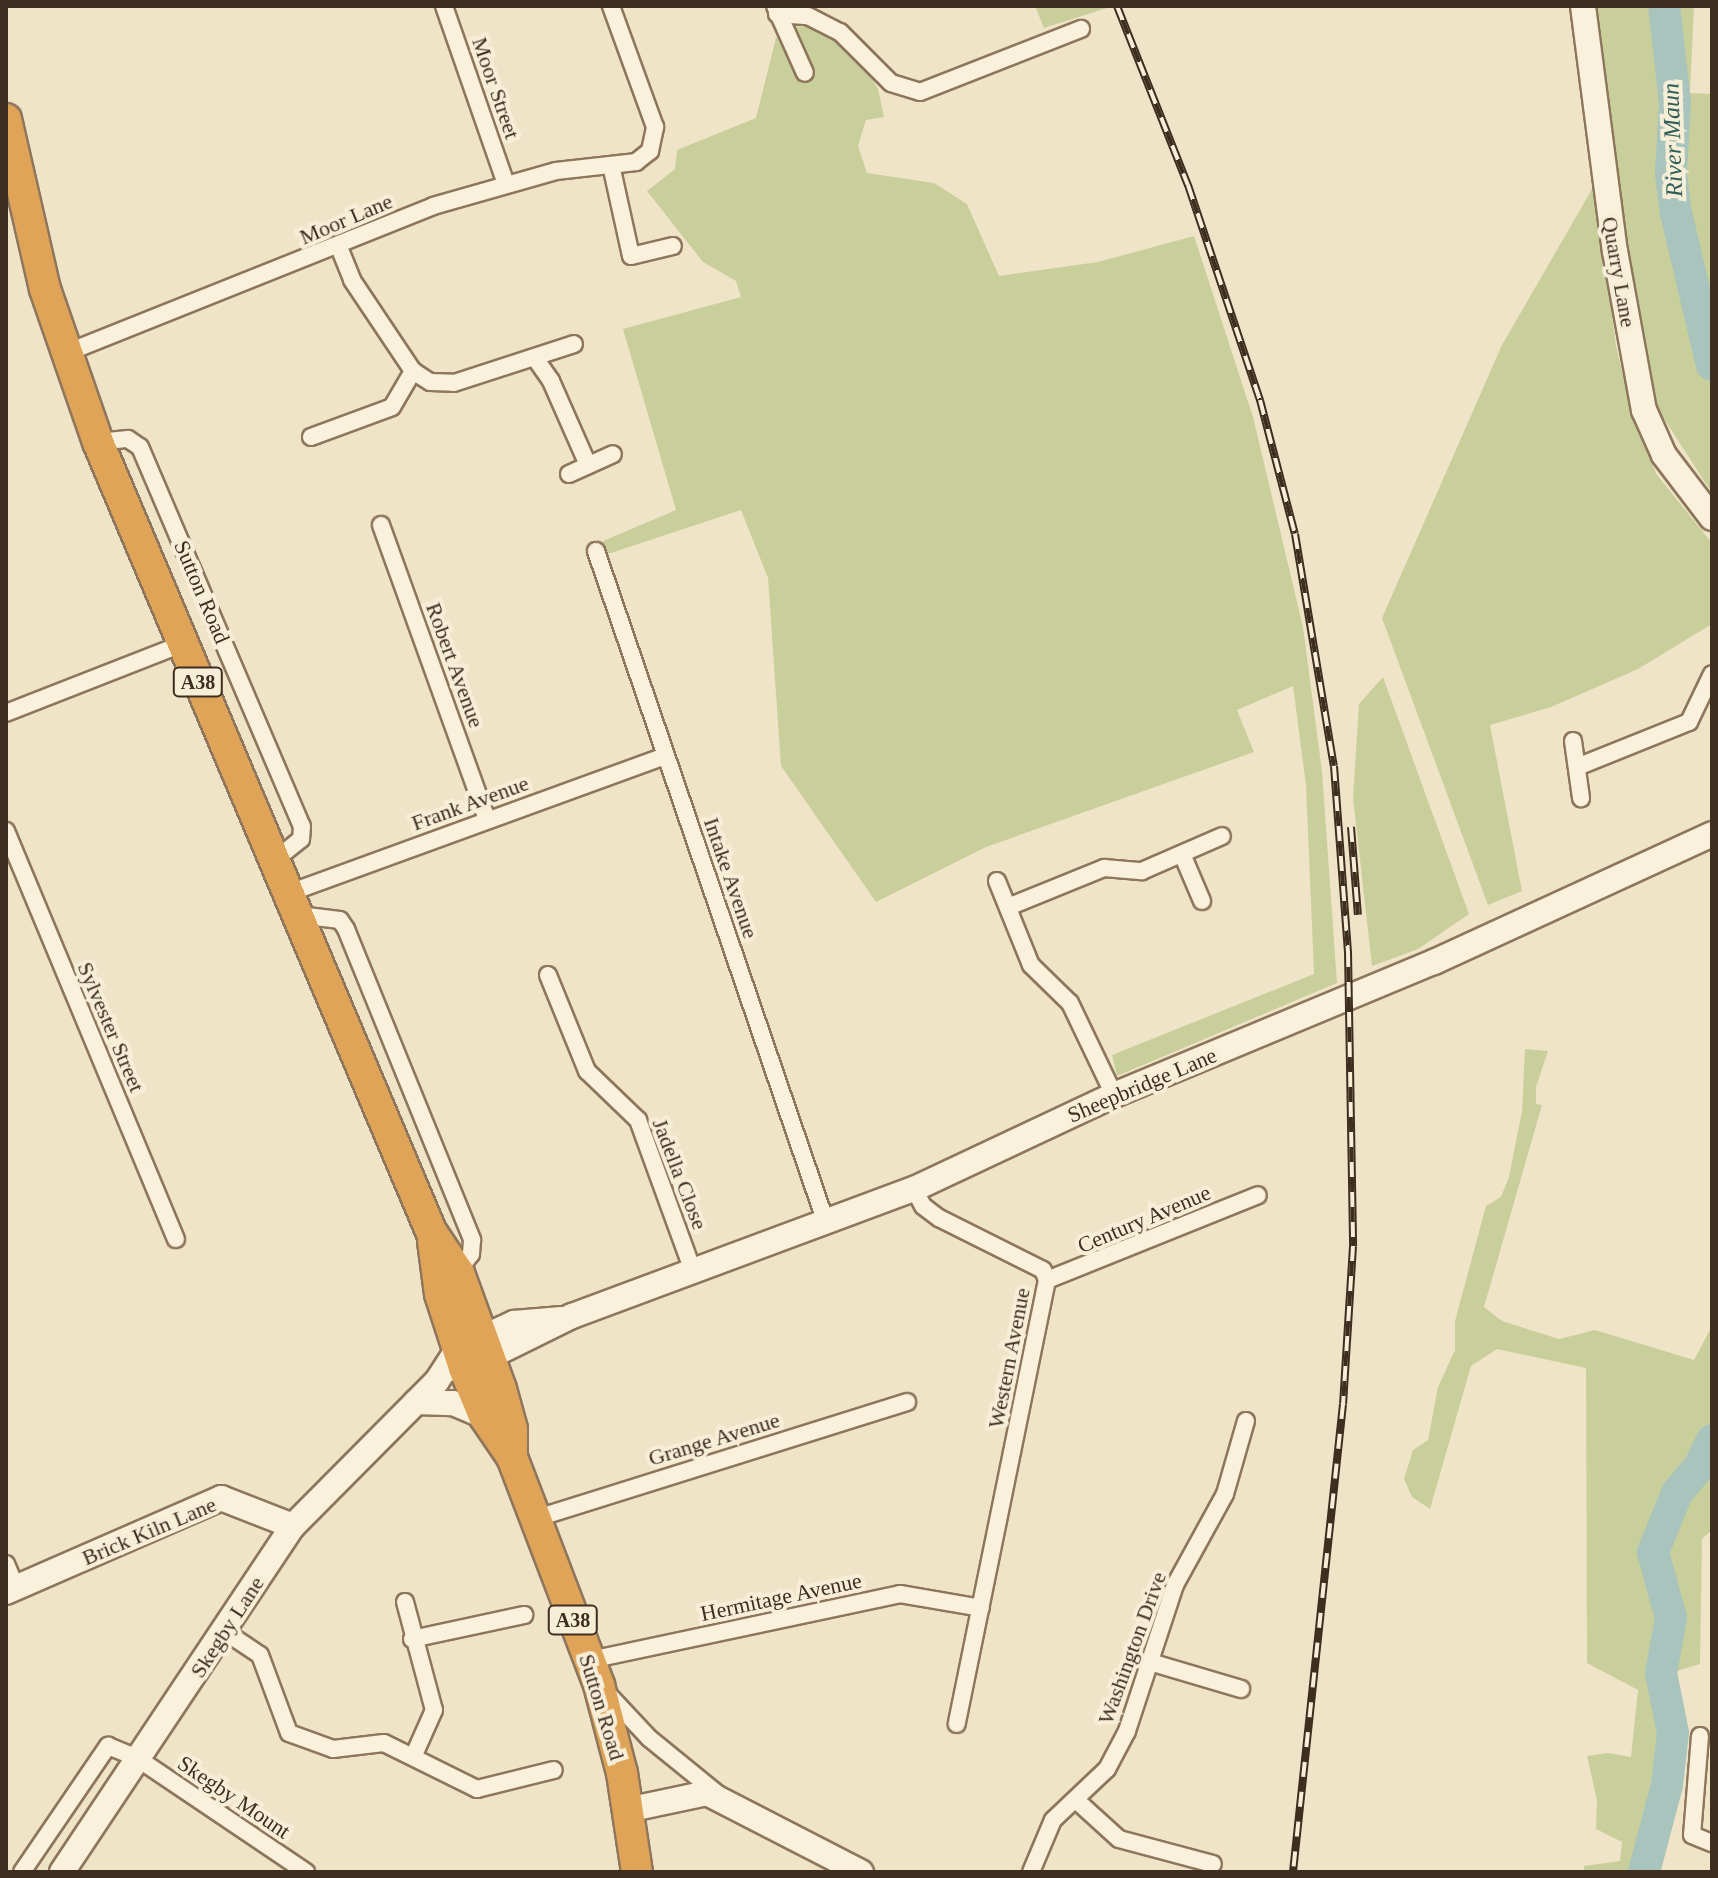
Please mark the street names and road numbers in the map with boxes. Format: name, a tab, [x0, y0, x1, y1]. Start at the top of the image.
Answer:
street label: Moor Street	[466, 34, 526, 142]
street label: Moor Lane	[296, 188, 396, 250]
street label: Quarry Lane	[1596, 215, 1642, 329]
street label: Sutton Road	[168, 536, 236, 648]
street label: Robert Avenue	[420, 598, 490, 732]
road number: A38	[172, 666, 224, 698]
street label: Frank Avenue	[407, 769, 533, 837]
street label: Intake Avenue	[698, 814, 764, 942]
street label: Sylvester Street	[72, 958, 150, 1096]
street label: Sheepbridge Lane	[1063, 1042, 1221, 1128]
street label: Jadella Close	[647, 1115, 713, 1233]
street label: Century Avenue	[1073, 1179, 1215, 1259]
street label: Western Avenue	[982, 1285, 1036, 1431]
street label: Grange Avenue	[645, 1406, 783, 1472]
street label: Brick Kiln Lane	[78, 1491, 220, 1571]
street label: Hermitage Avenue	[697, 1567, 865, 1627]
street label: Washington Drive	[1092, 1568, 1172, 1728]
street label: Skegby Lane	[184, 1571, 270, 1683]
road number: A38	[547, 1604, 599, 1636]
street label: Sutton Road	[573, 1651, 631, 1763]
street label: Skegby Mount	[173, 1750, 295, 1844]

